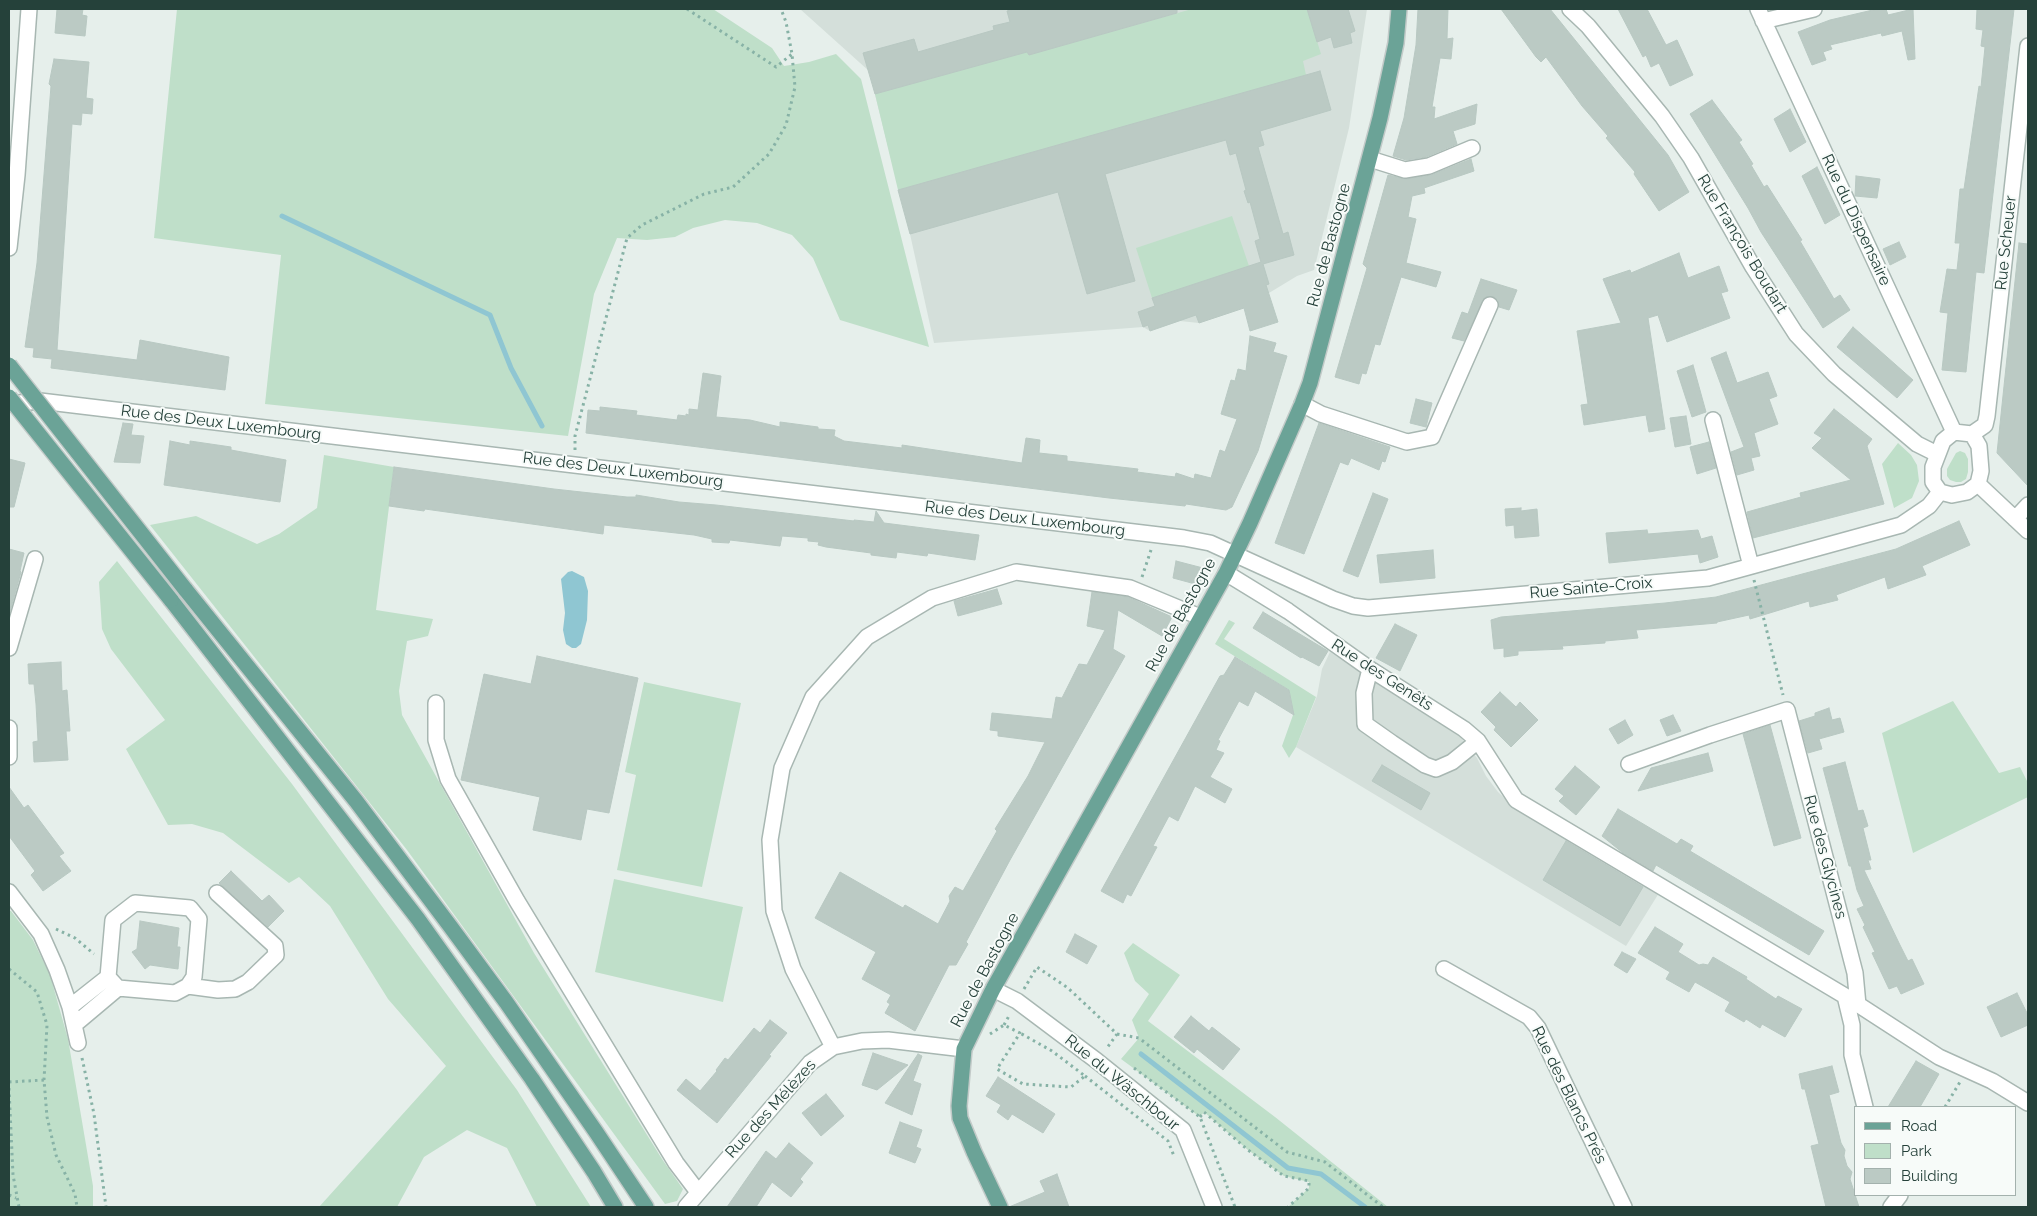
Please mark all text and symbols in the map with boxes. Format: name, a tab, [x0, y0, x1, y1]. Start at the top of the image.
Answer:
street label: Rue du Dispensaire	[1817, 151, 1895, 289]
street label: Rue François Boudart	[1693, 171, 1791, 317]
street label: Rue de Bastogne	[1303, 181, 1355, 309]
street label: Rue Scheuer	[1991, 195, 2021, 291]
street label: Rue des Deux Luxembourg	[120, 401, 322, 445]
street label: Rue des Deux Luxembourg	[522, 448, 724, 492]
street label: Rue des Deux Luxembourg	[924, 497, 1126, 541]
street label: Rue de Bastogne	[1142, 555, 1220, 675]
street label: Rue Sainte-Croix	[1529, 573, 1653, 603]
street label: Rue des Genêts	[1328, 635, 1436, 715]
street label: Rue des Glycines	[1799, 793, 1851, 921]
street label: Rue de Bastogne	[947, 909, 1023, 1031]
street label: Rue des Blancs Prés	[1527, 1023, 1611, 1167]
street label: Rue du Wäschbour	[1061, 1031, 1183, 1135]
street label: Rue des Mélèzes	[722, 1056, 820, 1162]
legend	[1854, 1106, 2017, 1196]
text: Road	[1901, 1117, 1937, 1135]
text: Park	[1901, 1142, 1932, 1160]
text: Building	[1901, 1167, 1958, 1185]

